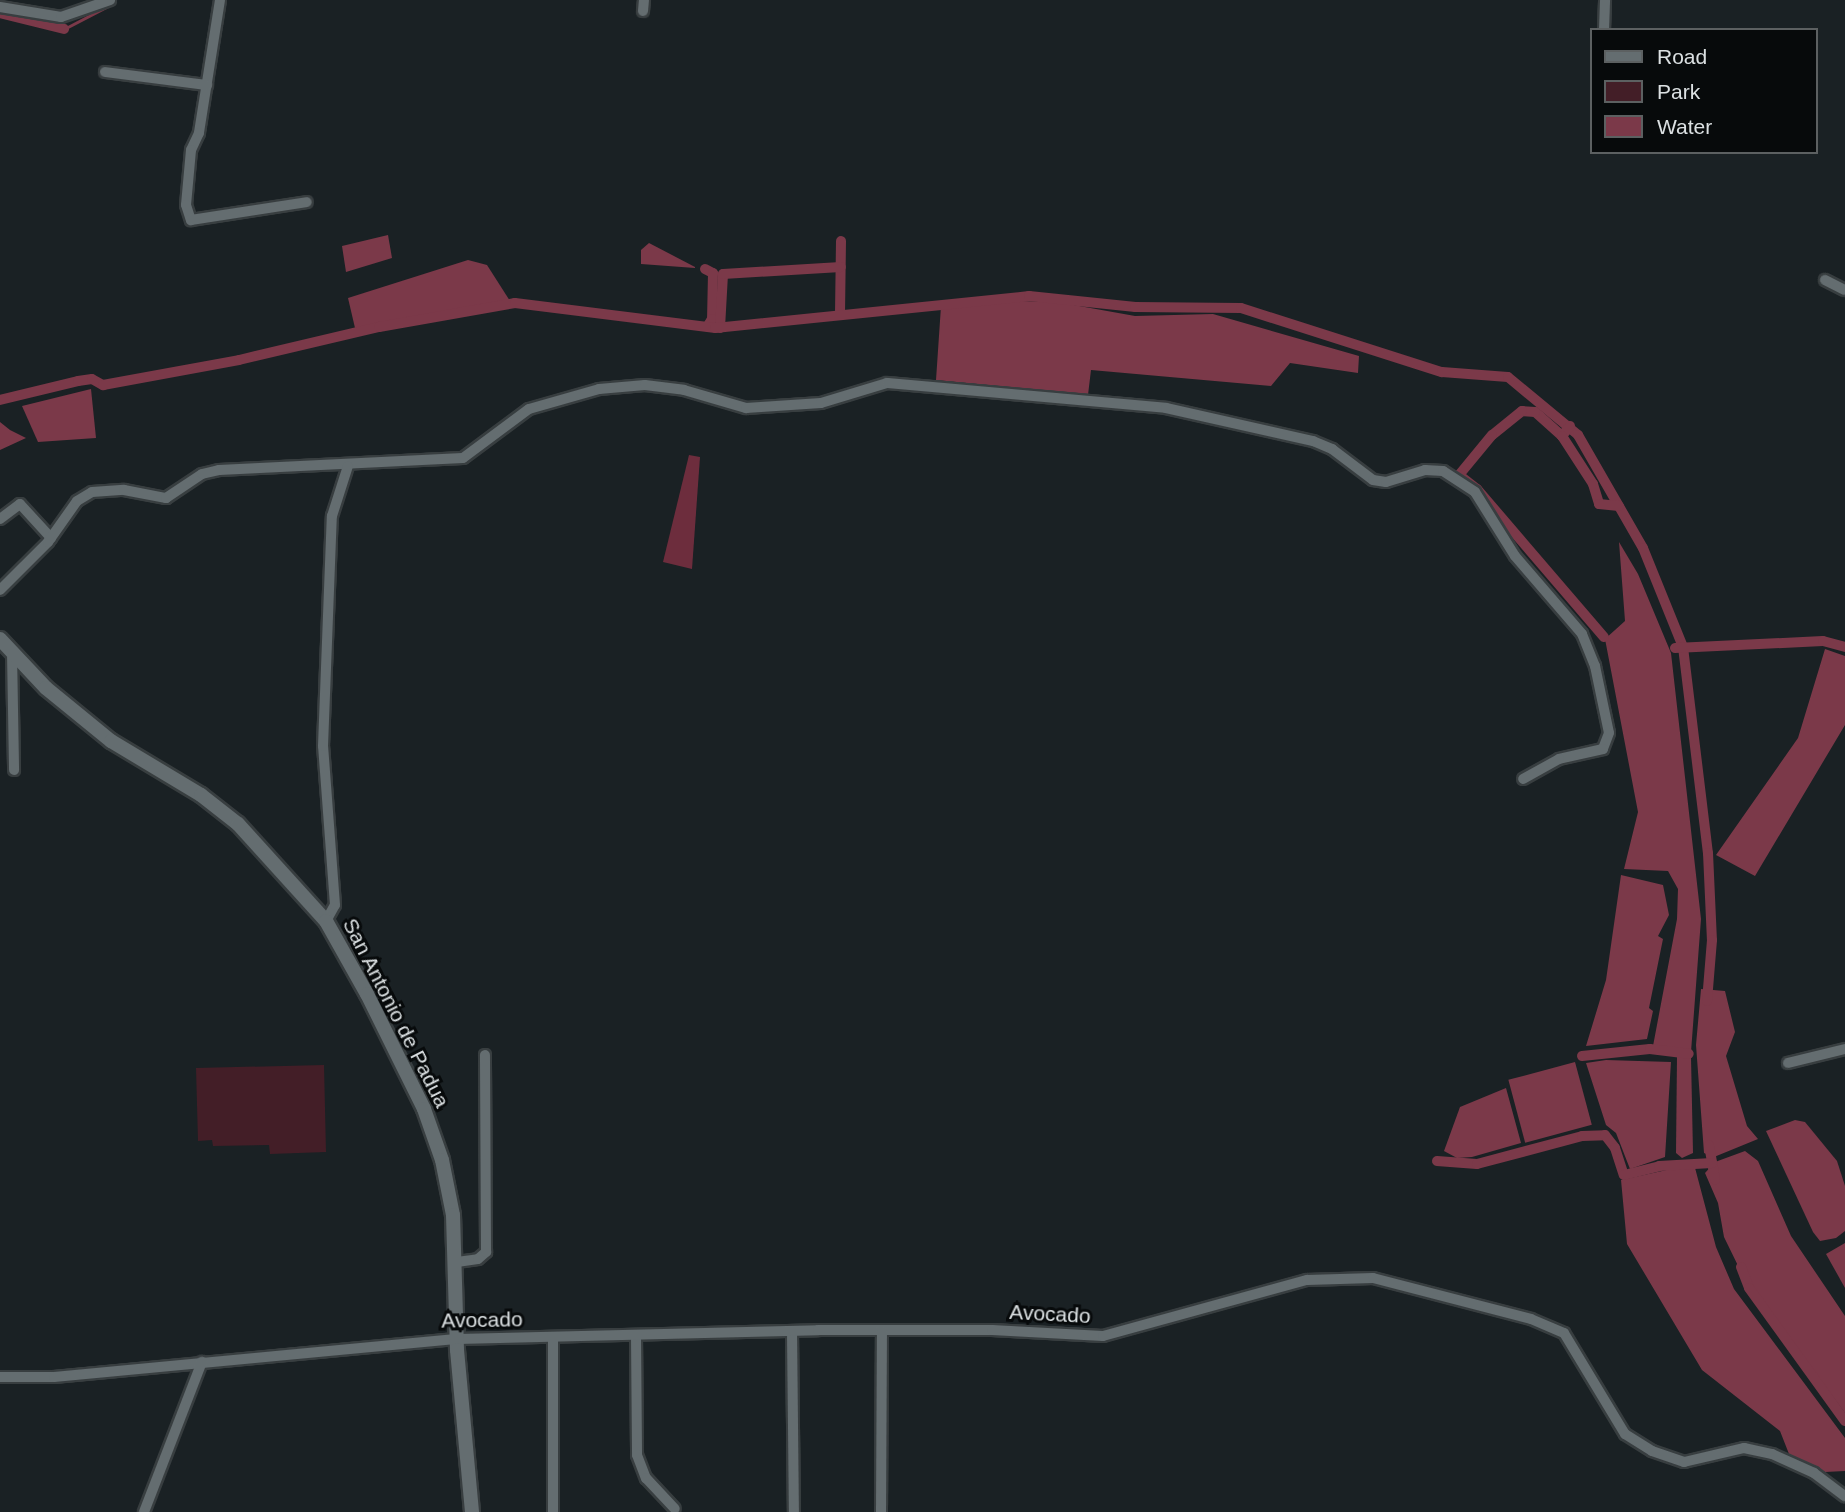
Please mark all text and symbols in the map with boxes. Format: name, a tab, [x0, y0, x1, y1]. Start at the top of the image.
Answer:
legend	[1590, 28, 1817, 154]
text: Road	[1657, 45, 1707, 68]
text: Park	[1657, 80, 1700, 103]
text: Water	[1657, 115, 1712, 138]
street label: San Antonio de Padua	[337, 914, 455, 1112]
street label: Avocado	[1009, 1299, 1091, 1329]
street label: Avocado	[441, 1307, 523, 1333]

